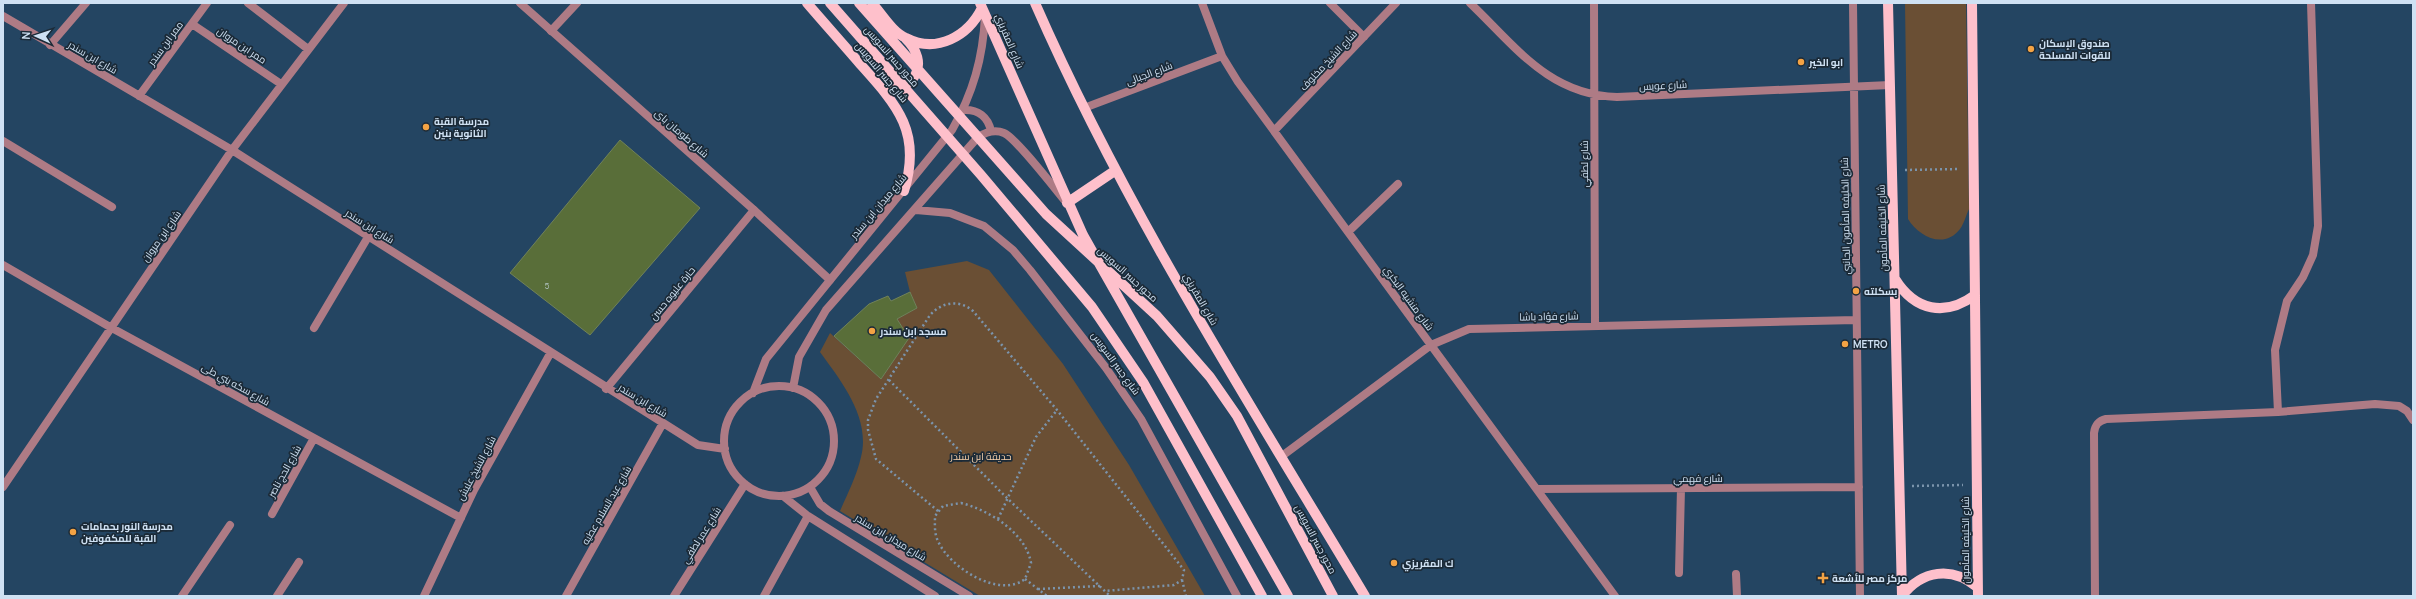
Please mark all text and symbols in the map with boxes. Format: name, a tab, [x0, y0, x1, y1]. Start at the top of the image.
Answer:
street label: شارع المقريزي	[991, 11, 1028, 71]
north arrow	[16, 16, 56, 56]
street label: ممر ابن سندر	[144, 18, 186, 69]
street label: محور جسر السويس	[862, 22, 922, 90]
street label: ممر ابن مروان	[215, 23, 269, 67]
street label: شارع الشيخ مخلوف	[1296, 27, 1360, 93]
text: N	[18, 31, 33, 40]
place label: صندوق الإسكان للقوات المسلحة	[2039, 36, 2111, 62]
street label: شارع ابن سندر	[65, 37, 120, 77]
street label: شارع جسر السويس	[852, 39, 912, 105]
marker: صندوق الإسكان للقوات المسلحة	[2026, 44, 2036, 54]
place label: ابو الخير	[1808, 55, 1843, 69]
marker: ابو الخير	[1796, 57, 1806, 67]
street label: شارع الجبالى	[1124, 58, 1174, 88]
street label: شارع عويس	[1639, 77, 1687, 93]
street label: شارع طومان باى	[652, 106, 712, 160]
place label: مدرسة القبة الثانوية بنين	[434, 114, 489, 140]
marker: مدرسة القبة الثانوية بنين	[421, 122, 431, 132]
street label: شارع لطفي	[1577, 141, 1592, 187]
street label: شارع الخليفه المأمون الجانبي	[1837, 157, 1854, 275]
street label: شارع ميدان ابن سندر	[846, 170, 909, 242]
street label: شارع الخليفه المأمون	[1873, 184, 1891, 272]
street label: شارع ابن سندر	[342, 205, 397, 246]
street label: شارع ابن مروان	[138, 207, 184, 265]
street label: محور جسر السويس	[1095, 243, 1161, 305]
street label: حارة عليوه حسن	[646, 263, 698, 323]
street label: شارع منشيه البكري	[1380, 263, 1437, 334]
street label: شارع المقريزي	[1179, 270, 1222, 328]
house number: 5	[545, 280, 550, 291]
place label: بسكلته	[1864, 284, 1897, 298]
marker: بسكلته	[1851, 286, 1861, 296]
street label: شارع فؤاد باشا	[1519, 308, 1579, 324]
place label: مسجد ابن سندر	[879, 324, 947, 338]
marker: مسجد ابن سندر	[867, 326, 877, 336]
street label: شارع جسر السويس	[1088, 328, 1144, 398]
place label: METRO	[1853, 337, 1888, 351]
marker: METRO	[1840, 339, 1850, 349]
street label: شارع سكه بني طى	[199, 359, 273, 409]
street label: شارع ابن سندر	[615, 379, 670, 420]
street label: شارع الشيخ عليش	[453, 433, 499, 503]
street label: شارع الحج ناصر	[263, 442, 304, 500]
park label: حديقة ابن سندر	[949, 449, 1012, 463]
street label: شارع عبد السلام عطيه	[578, 463, 635, 547]
street label: شارع فهمي	[1673, 471, 1723, 486]
street label: شارع الخليفه المأمون	[1958, 496, 1972, 584]
street label: محور جسر السويس	[1292, 502, 1340, 576]
street label: شارع عمر لطفي	[678, 504, 725, 567]
street label: شارع ميدان ابن سندر	[852, 510, 929, 564]
place label: مدرسة النور بحمامات القبة للمكفوفين	[81, 519, 173, 545]
marker: مدرسة النور بحمامات القبة للمكفوفين	[68, 527, 78, 537]
place label: ك المقريزي	[1402, 556, 1453, 572]
marker: ك المقريزي	[1389, 558, 1399, 568]
place label: مركز مصر للأشعة	[1832, 571, 1907, 585]
marker: مركز مصر للأشعة	[1817, 572, 1829, 584]

